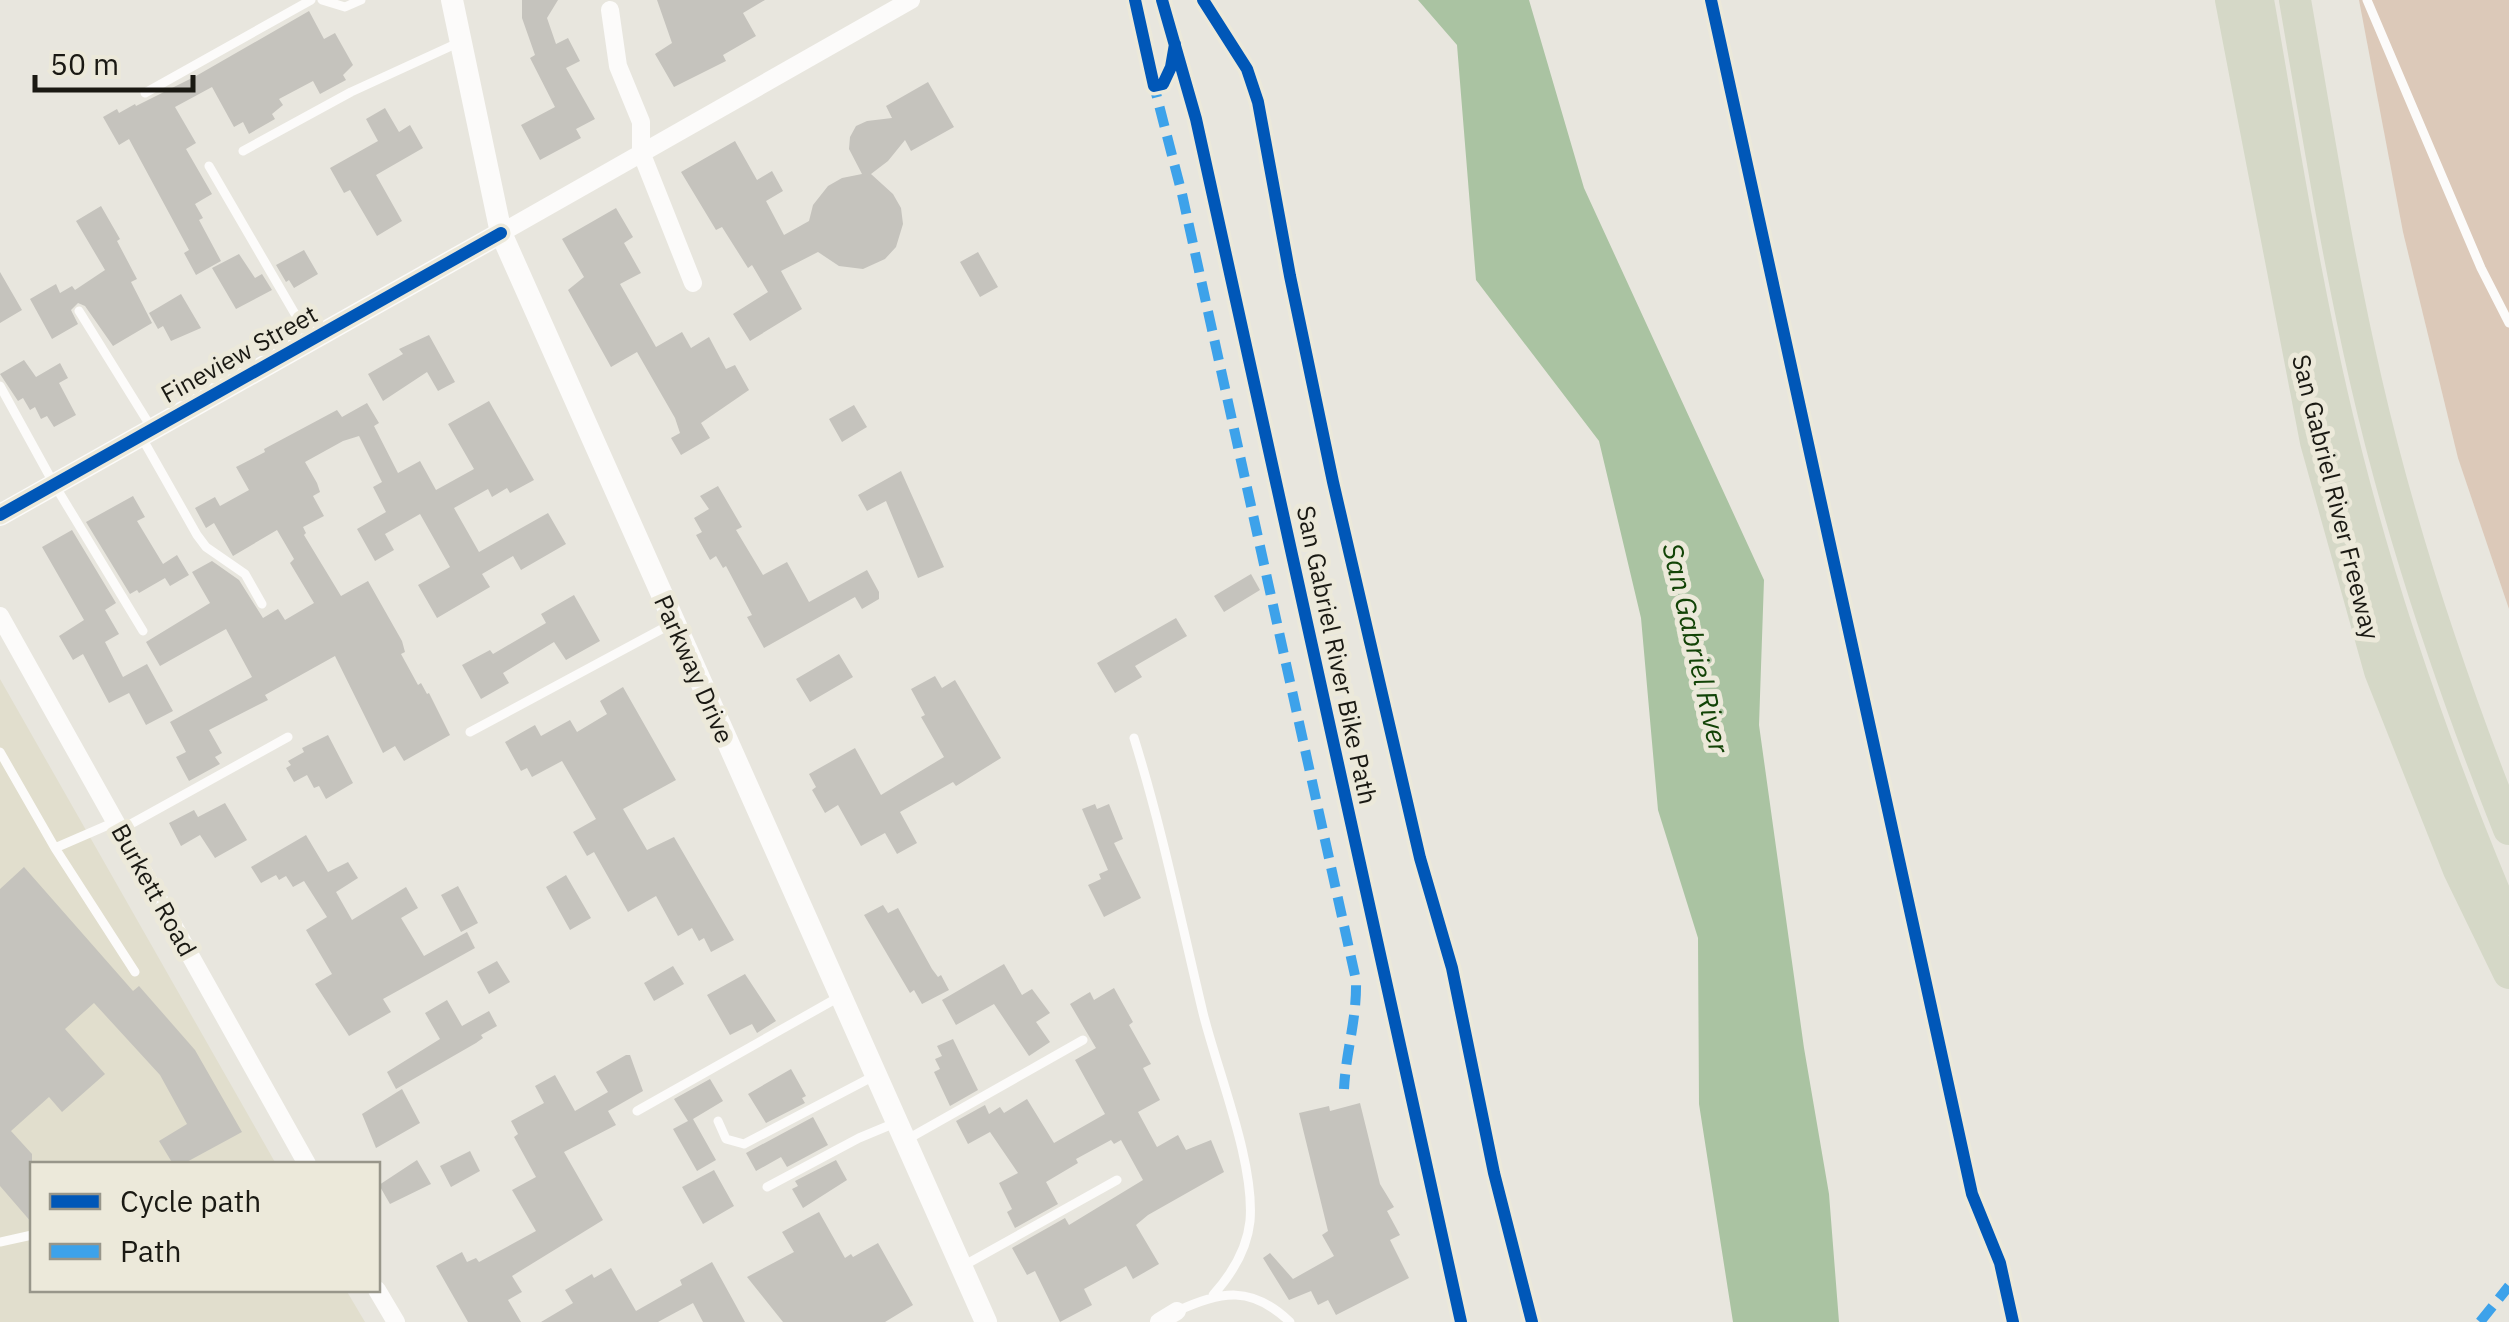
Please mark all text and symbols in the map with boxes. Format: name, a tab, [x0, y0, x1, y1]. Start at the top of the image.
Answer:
scale bar	[35, 30, 192, 92]
text: 50 m	[50, 44, 119, 83]
street label: Fineview Street	[155, 297, 323, 410]
street label: San Gabriel River Freeway	[2285, 351, 2388, 643]
street label: San Gabriel River Bike Path	[1290, 503, 1385, 807]
water label: San Gabriel River	[1654, 539, 1739, 757]
street label: Parkway Drive	[647, 589, 742, 748]
street label: Burkett Road	[104, 818, 204, 962]
legend	[30, 1162, 380, 1292]
text: Cycle path	[120, 1181, 261, 1220]
text: Path	[120, 1231, 181, 1270]

